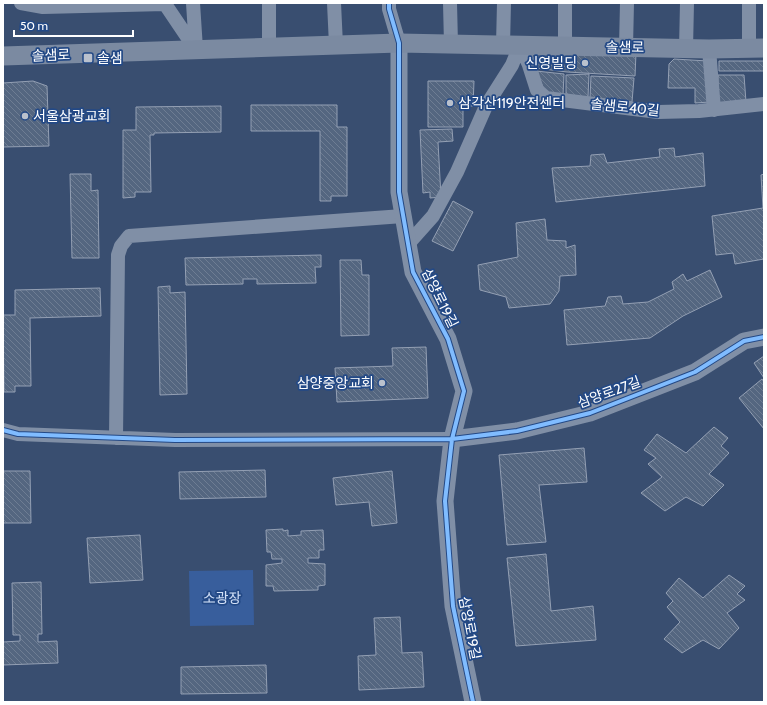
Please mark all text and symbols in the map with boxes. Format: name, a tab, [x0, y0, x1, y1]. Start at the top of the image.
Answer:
scale bar	[14, 12, 133, 38]
text: 50 m	[20, 18, 48, 33]
street label: 솔샘로	[606, 38, 645, 56]
street label: 솔샘로	[31, 45, 71, 65]
place label: 솔샘	[97, 49, 123, 67]
marker: 솔샘	[82, 52, 94, 64]
place label: 신영빌딩	[525, 54, 577, 72]
marker: 신영빌딩	[580, 58, 590, 68]
place label: 삼각산119안전센터	[458, 94, 565, 112]
street label: 솔샘로40길	[590, 94, 660, 120]
marker: 삼각산119안전센터	[445, 98, 455, 108]
place label: 서울삼광교회	[33, 107, 110, 125]
marker: 서울삼광교회	[20, 111, 30, 121]
street label: 삼양로19길	[418, 265, 462, 331]
street label: 삼양로27길	[575, 372, 643, 412]
place label: 삼양중앙교회	[297, 374, 374, 392]
marker: 삼양중앙교회	[377, 378, 387, 388]
park label: 소광장	[203, 589, 241, 607]
street label: 삼양로19길	[455, 595, 485, 661]

